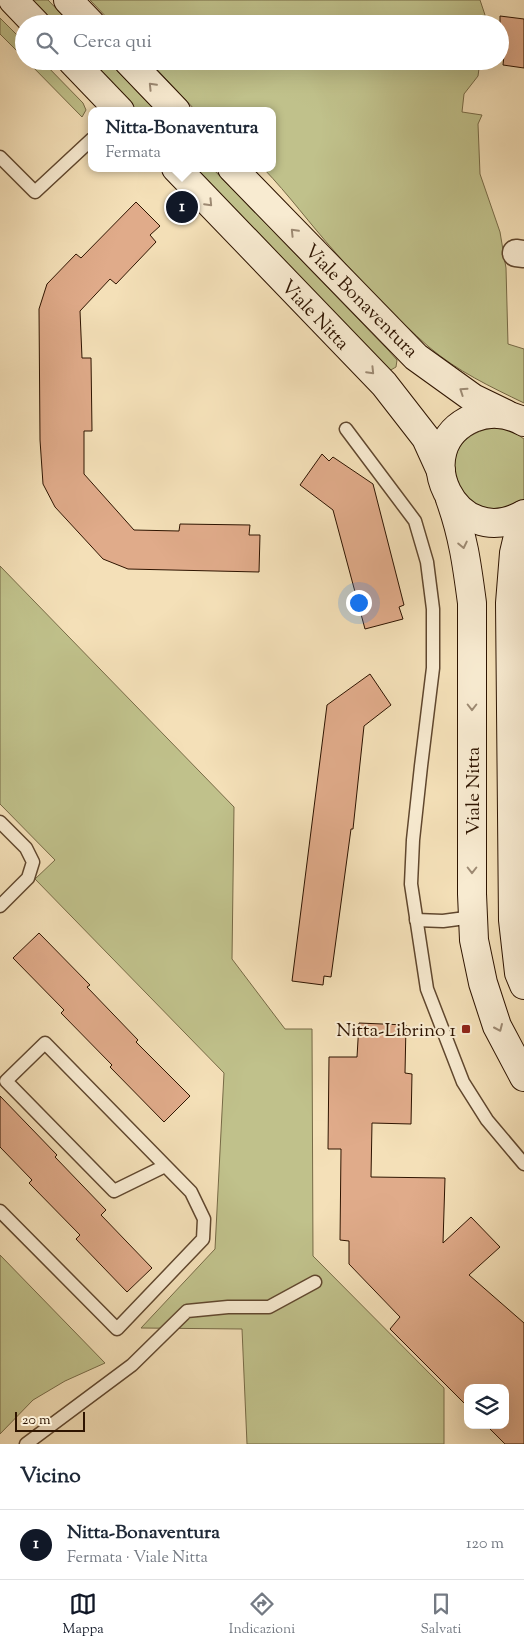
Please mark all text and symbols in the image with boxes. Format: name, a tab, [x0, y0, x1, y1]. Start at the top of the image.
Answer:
search box	[15, 15, 509, 70]
icon: search	[33, 29, 61, 57]
text: Cerca qui	[73, 29, 152, 56]
one-way arrow	[149, 83, 158, 92]
popup	[88, 107, 276, 172]
text: Nitta-Bonaventura	[105, 115, 259, 142]
text: Fermata	[105, 142, 161, 165]
pin: 1	[166, 188, 198, 226]
one-way arrow	[204, 198, 213, 207]
one-way arrow	[291, 229, 300, 238]
street label: Viale Bonaventura	[297, 239, 423, 365]
street label: Viale Nitta	[274, 275, 355, 357]
one-way arrow	[365, 365, 374, 374]
one-way arrow	[459, 388, 469, 397]
one-way arrow	[458, 541, 468, 550]
your location	[346, 590, 372, 616]
one-way arrow	[467, 704, 477, 711]
street label: Viale Nitta	[461, 747, 488, 835]
one-way arrow	[467, 866, 477, 874]
place label: Nitta-Librino 1	[336, 1018, 457, 1045]
marker: Nitta-Librino 1	[460, 1023, 472, 1035]
one-way arrow	[493, 1023, 503, 1032]
map controls	[464, 1384, 509, 1429]
button: layers	[464, 1384, 509, 1429]
scale bar	[15, 1409, 85, 1432]
text: 20 m	[22, 1411, 51, 1431]
text: Vicino	[20, 1462, 81, 1492]
text: Nitta-Bonaventura	[67, 1520, 220, 1547]
text: 1	[33, 1533, 39, 1556]
text: 120 m	[466, 1533, 504, 1556]
text: Fermata · Viale Nitta	[67, 1547, 208, 1570]
tab: Mappa	[63, 1590, 104, 1640]
tab: Indicazioni	[229, 1590, 295, 1640]
tab: Salvati	[420, 1590, 461, 1640]

